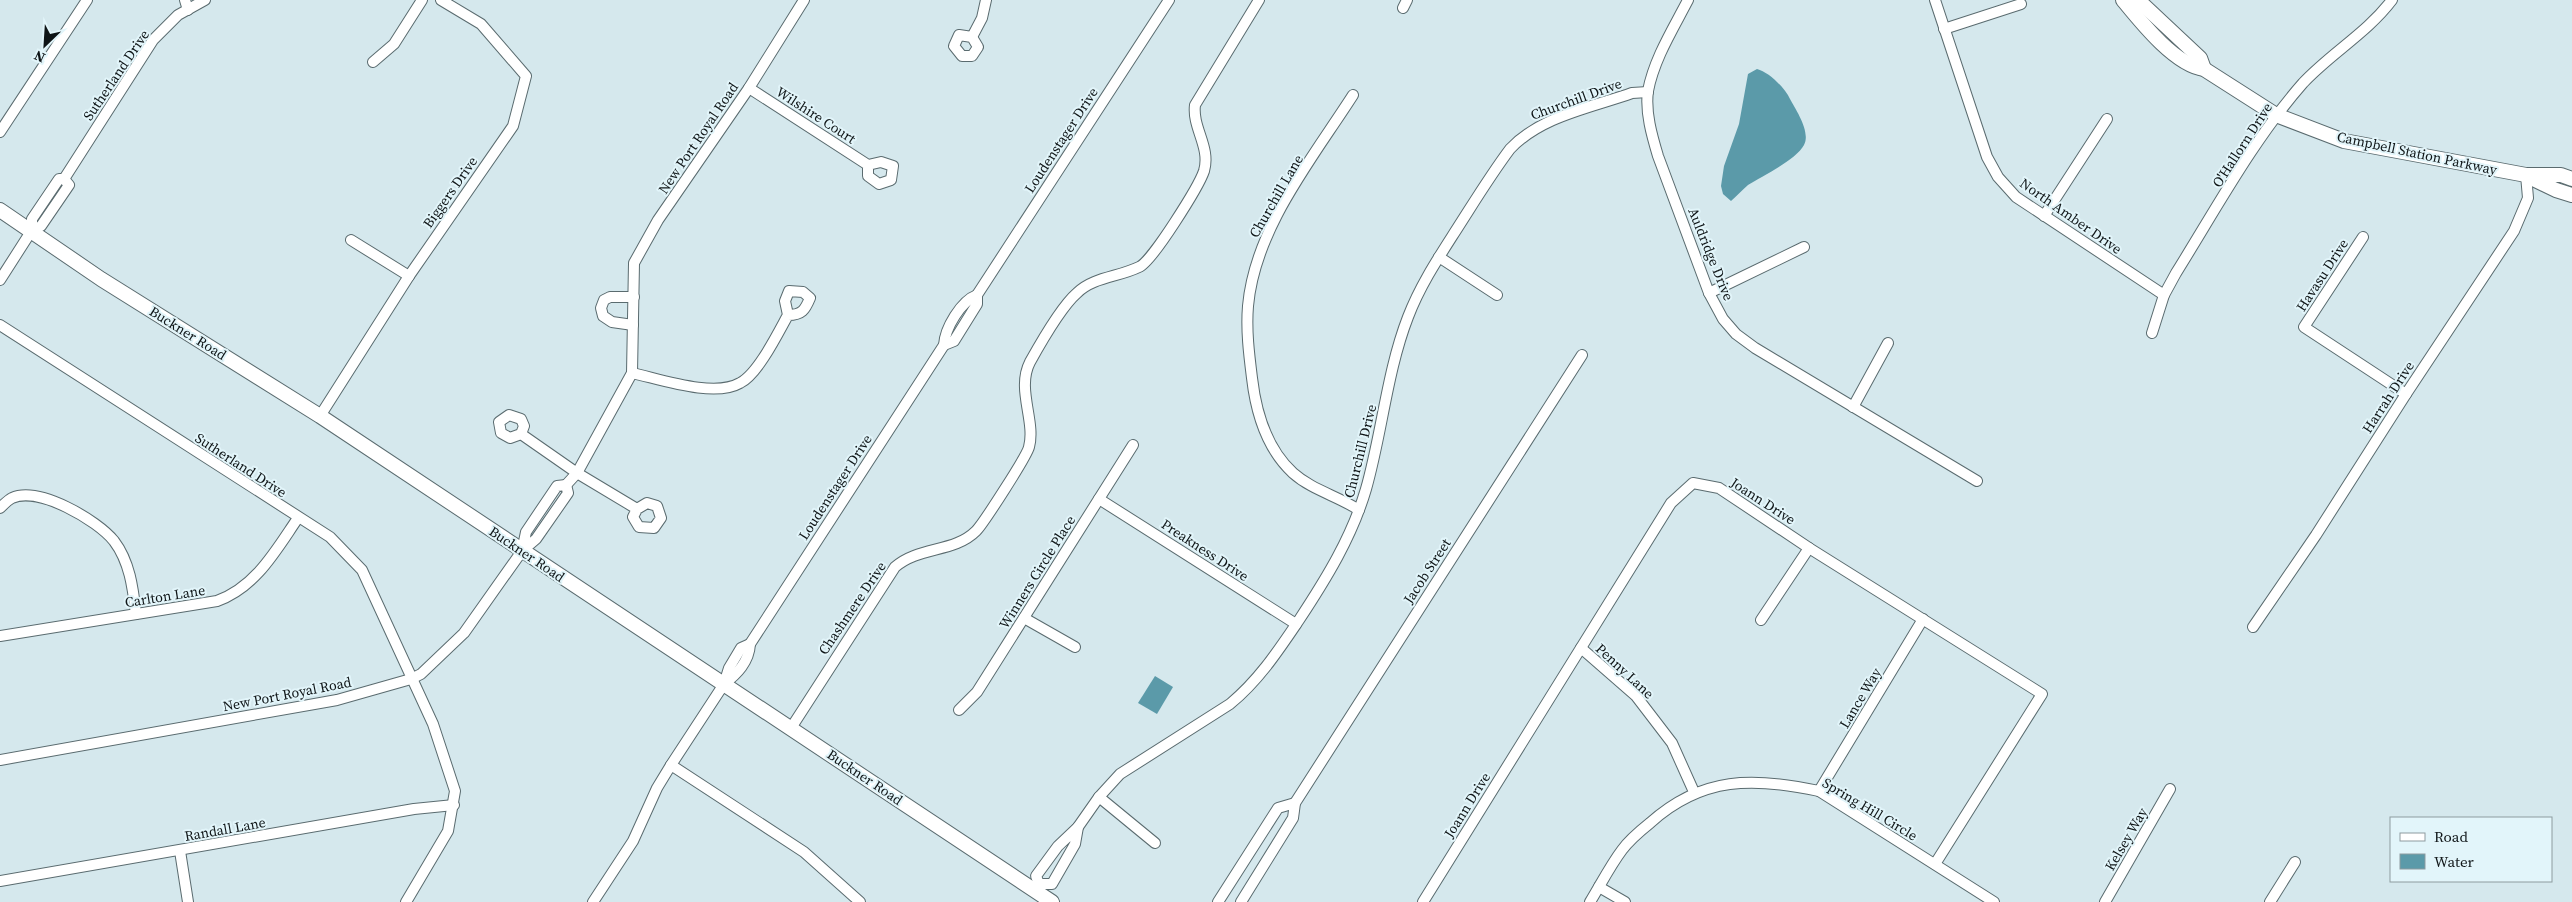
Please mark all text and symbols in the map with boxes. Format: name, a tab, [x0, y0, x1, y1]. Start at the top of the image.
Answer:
north arrow	[20, 20, 70, 70]
street label: Sutherland Drive	[78, 26, 154, 124]
text: N	[31, 46, 48, 68]
street label: Churchill Drive	[1528, 73, 1624, 125]
street label: New Port Royal Road	[653, 78, 743, 198]
street label: Wilshire Court	[772, 82, 860, 149]
street label: Loudenstager Drive	[1019, 83, 1103, 197]
street label: O'Hallorn Drive	[2207, 99, 2277, 191]
street label: Campbell Station Parkway	[2335, 126, 2500, 180]
street label: Churchill Lane	[1244, 151, 1308, 241]
street label: Biggers Drive	[418, 152, 482, 232]
street label: North Amber Drive	[2016, 173, 2126, 259]
street label: Auldridge Drive	[1683, 205, 1739, 303]
street label: Havasu Drive	[2291, 235, 2353, 315]
street label: Buckner Road	[146, 301, 230, 365]
street label: Harrah Drive	[2357, 357, 2419, 437]
street label: Churchill Drive	[1339, 402, 1381, 500]
street label: Sutherland Drive	[191, 428, 291, 502]
street label: Loudenstager Drive	[793, 430, 877, 544]
street label: Joann Drive	[1726, 472, 1799, 529]
street label: Winners Circle Place	[994, 512, 1080, 632]
street label: Preakness Drive	[1157, 514, 1253, 586]
street label: Buckner Road	[485, 521, 569, 587]
street label: Jacob Street	[1398, 534, 1456, 608]
street label: Chashmere Drive	[813, 557, 891, 659]
street label: Carlton Lane	[124, 580, 206, 612]
street label: Penny Lane	[1591, 639, 1659, 703]
street label: Lance Way	[1834, 663, 1886, 732]
street label: New Port Royal Road	[221, 672, 353, 716]
street label: Buckner Road	[823, 744, 907, 810]
street label: Joann Drive	[1438, 768, 1495, 842]
street label: Spring Hill Circle	[1819, 773, 1921, 845]
street label: Kelsey Way	[2100, 803, 2153, 874]
street label: Randall Lane	[183, 812, 267, 846]
legend	[2390, 817, 2552, 882]
text: Road	[2434, 826, 2468, 847]
text: Water	[2434, 851, 2475, 872]

